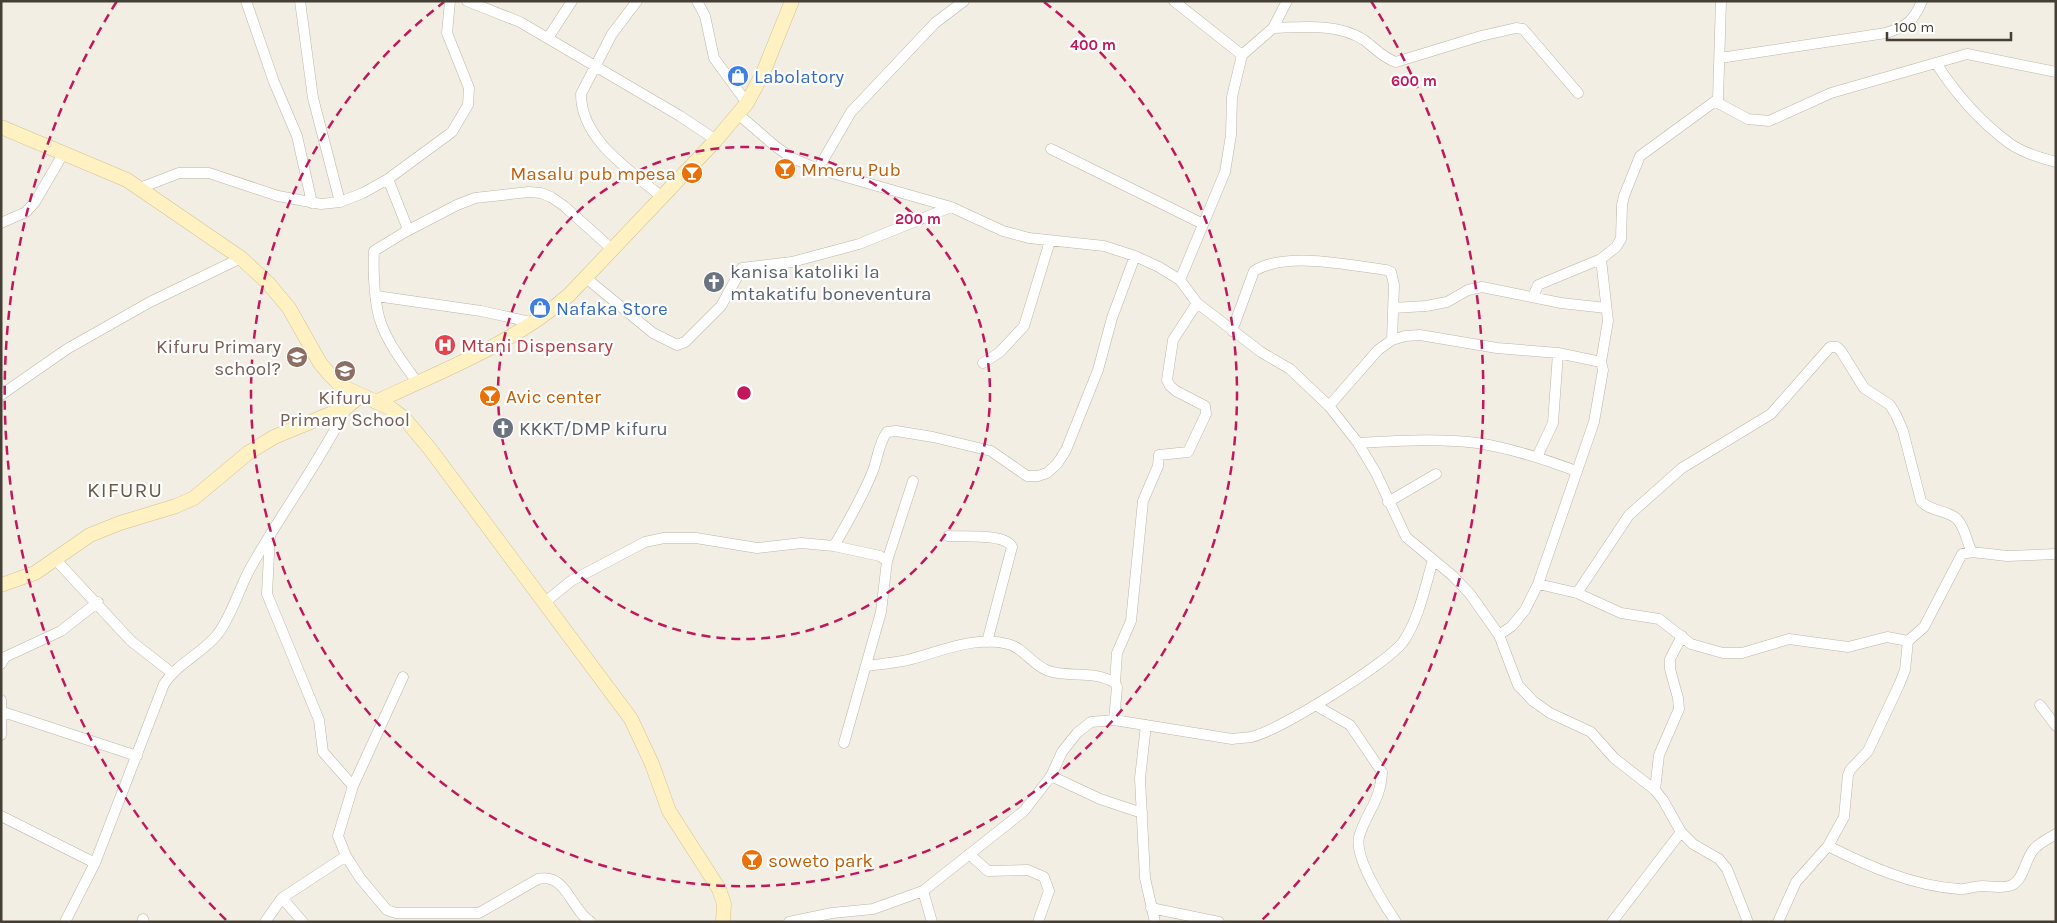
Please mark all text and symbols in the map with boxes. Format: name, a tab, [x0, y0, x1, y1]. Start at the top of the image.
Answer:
scale bar	[1887, 10, 2011, 42]
text: 100 m	[1894, 18, 1934, 36]
text: 400 m	[1070, 36, 1116, 54]
shop icon: Labolatory	[726, 64, 750, 88]
place label: Labolatory	[754, 66, 844, 88]
text: 600 m	[1391, 72, 1437, 90]
bar icon: Mmeru Pub	[773, 157, 797, 181]
place label: Mmeru Pub	[801, 159, 901, 181]
bar icon: Masalu pub mpesa	[680, 161, 704, 185]
place label: Masalu pub mpesa	[510, 163, 676, 185]
text: 200 m	[895, 210, 941, 228]
place label: kanisa katoliki la mtakatifu boneventura	[730, 261, 932, 305]
church icon: kanisa katoliki la mtakatifu boneventura	[702, 270, 726, 294]
shop icon: Nafaka Store	[528, 296, 552, 320]
place label: Nafaka Store	[556, 298, 668, 320]
hospital icon: Mtani Dispensary	[433, 333, 457, 357]
place label: Mtani Dispensary	[461, 335, 613, 357]
place label: Kifuru Primary school?	[156, 336, 281, 380]
school or university icon: Kifuru Primary school?	[285, 345, 309, 369]
school or university icon: Kifuru Primary School	[333, 359, 357, 383]
bar icon: Avic center	[478, 384, 502, 408]
centre of rings	[735, 384, 753, 402]
place label: Avic center	[506, 386, 601, 408]
place label: Kifuru Primary School	[280, 387, 410, 431]
church icon: KKKT/DMP kifuru	[491, 416, 515, 440]
place label: KKKT/DMP kifuru	[519, 418, 668, 440]
district label: KIFURU	[87, 478, 163, 502]
bar icon: soweto park	[740, 848, 764, 872]
place label: soweto park	[768, 850, 873, 872]

